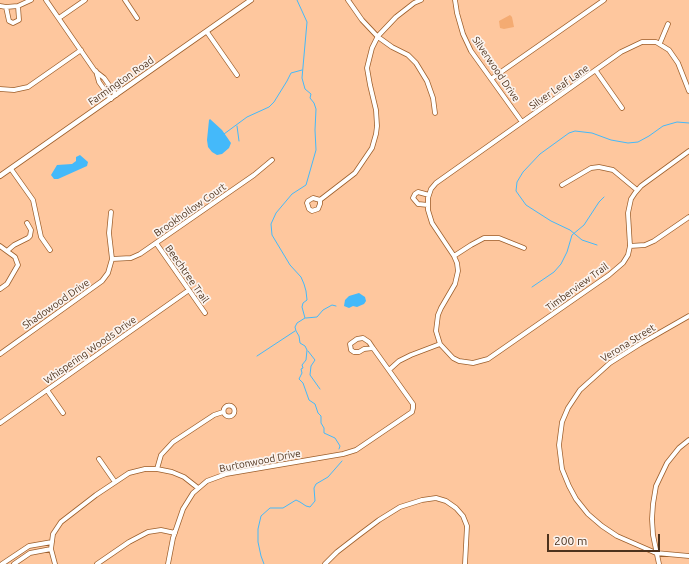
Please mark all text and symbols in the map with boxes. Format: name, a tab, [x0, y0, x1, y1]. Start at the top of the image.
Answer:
street label: Silverwood Drive	[470, 34, 522, 104]
street label: Farmington Road	[86, 54, 156, 108]
street label: Silver Leaf Lane	[527, 62, 591, 112]
street label: Brookhollow Court	[152, 181, 228, 239]
street label: Beechtree Trail	[163, 243, 211, 305]
street label: Timberview Trail	[543, 260, 611, 314]
street label: Shadowood Drive	[20, 276, 92, 332]
street label: Whispering Woods Drive	[42, 314, 138, 386]
street label: Verona Street	[598, 321, 658, 365]
street label: Burtonwood Drive	[218, 447, 302, 475]
scale bar	[549, 526, 662, 552]
text: 200 m	[554, 534, 587, 547]

